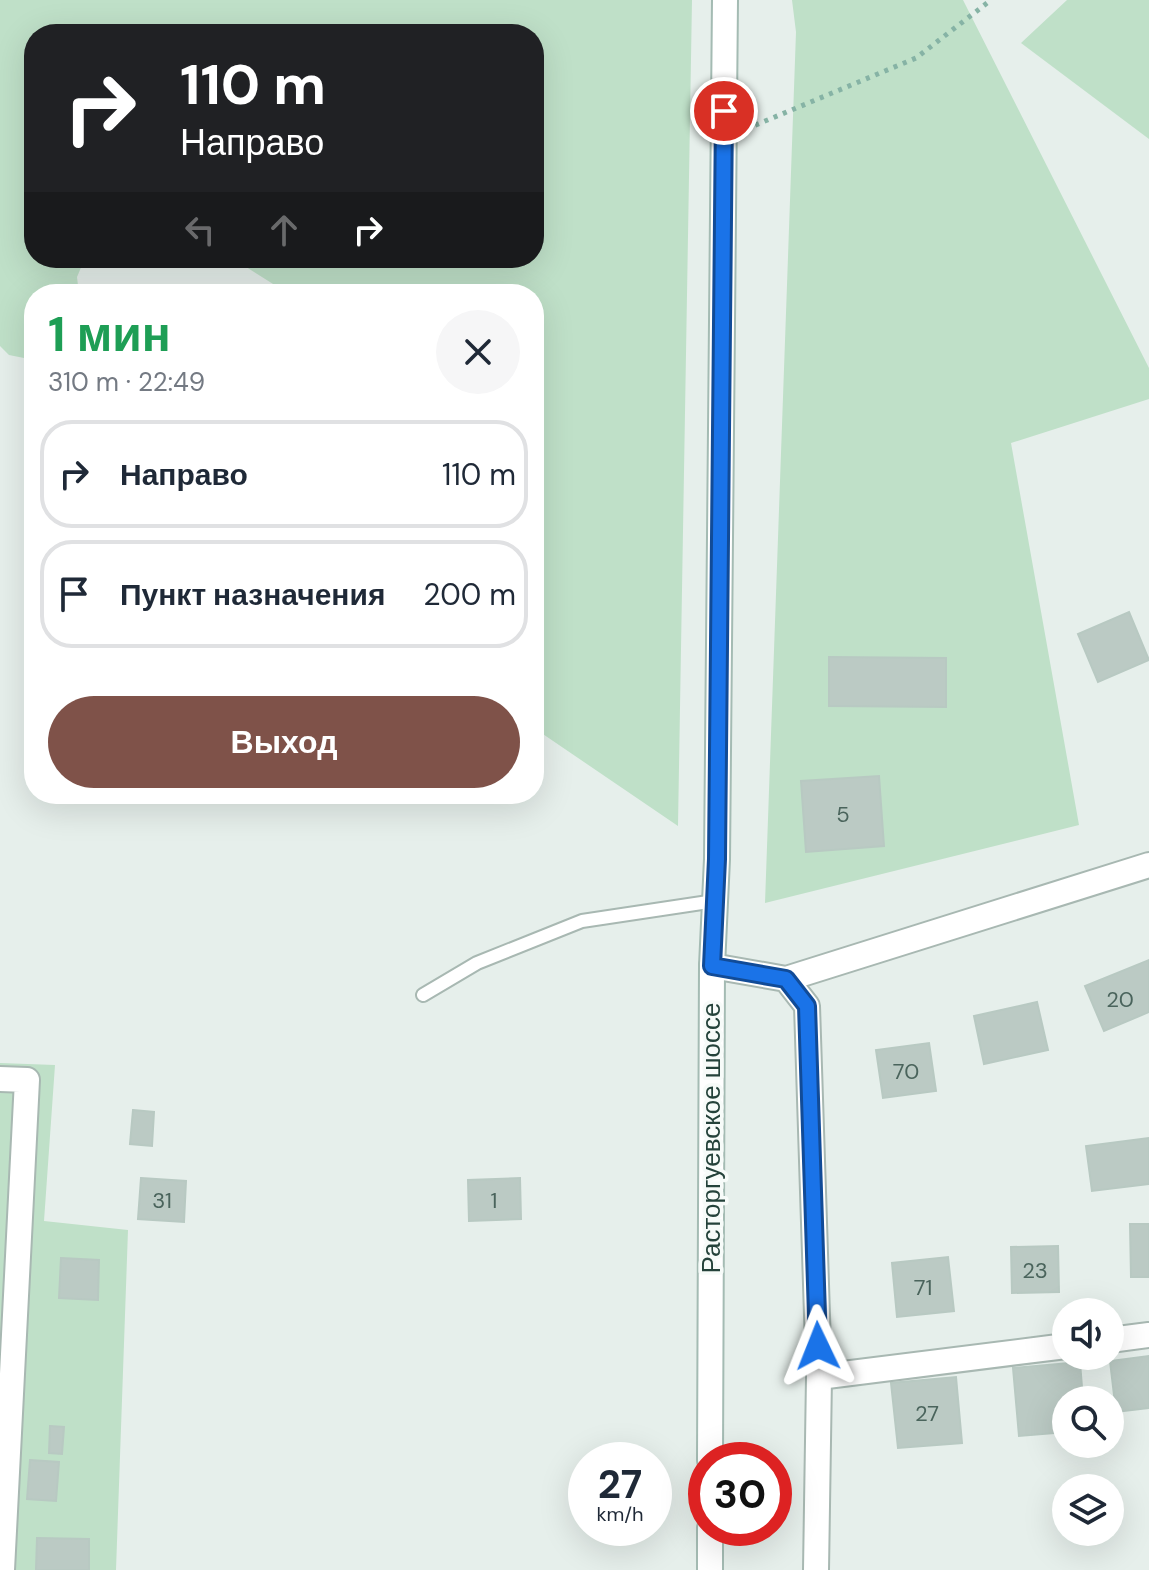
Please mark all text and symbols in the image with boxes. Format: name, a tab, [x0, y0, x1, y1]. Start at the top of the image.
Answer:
text: 110 m	[180, 48, 326, 121]
icon: right	[48, 56, 152, 160]
pin	[690, 77, 758, 145]
icon: arrive	[702, 89, 746, 133]
text: Направо	[180, 119, 324, 166]
icon: left	[178, 208, 222, 252]
icon: ahead	[262, 208, 306, 252]
icon: right	[346, 208, 390, 252]
text: 1 мин	[48, 303, 171, 366]
button: close	[436, 310, 520, 394]
text: 310 m · 22:49	[48, 365, 205, 399]
icon: right	[52, 452, 96, 496]
text: Направо	[120, 455, 248, 494]
text: 110 m	[442, 455, 516, 494]
icon: arrive	[52, 572, 96, 616]
text: Пункт назначения	[120, 575, 385, 614]
text: 200 m	[423, 575, 516, 614]
button: Выход	[48, 696, 520, 788]
house number: 5	[836, 800, 850, 829]
house number: 20	[1106, 985, 1134, 1014]
street label: Расторгуевское шоссе	[694, 1003, 728, 1273]
house number: 70	[893, 1057, 919, 1086]
house number: 31	[152, 1186, 172, 1215]
house number: 1	[491, 1186, 497, 1215]
house number: 23	[1022, 1256, 1048, 1285]
house number: 71	[914, 1273, 932, 1302]
map controls	[1052, 1298, 1124, 1546]
button: sound	[1052, 1298, 1124, 1370]
position arrow	[776, 1304, 860, 1388]
button: search	[1052, 1386, 1124, 1458]
house number: 27	[915, 1399, 939, 1428]
speed limit sign: 30	[688, 1442, 792, 1546]
text: 27	[598, 1458, 642, 1510]
button: layers	[1052, 1474, 1124, 1546]
text: km/h	[596, 1501, 644, 1527]

